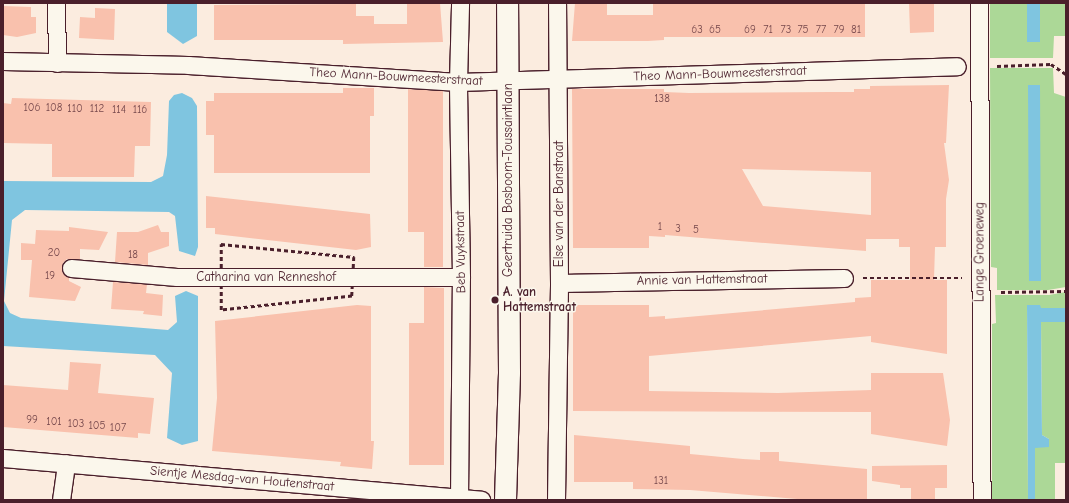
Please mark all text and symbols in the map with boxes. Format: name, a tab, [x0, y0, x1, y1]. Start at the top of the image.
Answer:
house number: 63	[691, 23, 703, 37]
house number: 65	[709, 23, 721, 37]
house number: 69	[744, 23, 756, 37]
house number: 71	[763, 23, 773, 37]
house number: 73	[781, 23, 791, 37]
house number: 75	[797, 23, 809, 37]
house number: 77	[816, 23, 826, 37]
house number: 79	[833, 23, 845, 37]
house number: 81	[851, 23, 861, 37]
street label: Theo Mann-Bouwmeesterstraat	[633, 63, 807, 85]
street label: Theo Mann-Bouwmeesterstraat	[309, 65, 483, 89]
street label: Geertruida Bosboom-Toussaintlaan	[500, 83, 516, 277]
house number: 138	[654, 92, 670, 106]
house number: 106	[23, 101, 41, 115]
house number: 108	[46, 101, 62, 115]
house number: 110	[67, 102, 83, 116]
house number: 112	[90, 102, 104, 116]
house number: 114	[112, 103, 126, 117]
house number: 116	[133, 103, 147, 117]
street label: Else van der Banstraat	[551, 141, 567, 267]
street label: Lange Groeneweg	[972, 202, 988, 302]
street label: Beb Vuykstraat	[452, 211, 470, 293]
house number: 1	[658, 220, 662, 234]
house number: 3	[675, 222, 681, 236]
house number: 5	[693, 223, 699, 237]
house number: 20	[48, 246, 60, 260]
house number: 18	[128, 248, 138, 262]
house number: 19	[45, 269, 55, 283]
street label: Catharina van Renneshof	[196, 269, 336, 285]
street label: Annie van Hattemstraat	[636, 271, 768, 289]
place label: A. van Hattemstraat	[503, 285, 576, 316]
marker: A. van Hattemstraat	[490, 295, 500, 305]
house number: 99	[26, 413, 38, 427]
house number: 101	[46, 415, 62, 429]
house number: 103	[68, 417, 84, 431]
house number: 105	[88, 419, 106, 433]
house number: 107	[110, 421, 126, 435]
street label: Sientje Mesdag-van Houtenstraat	[149, 463, 335, 495]
house number: 131	[654, 474, 668, 488]

